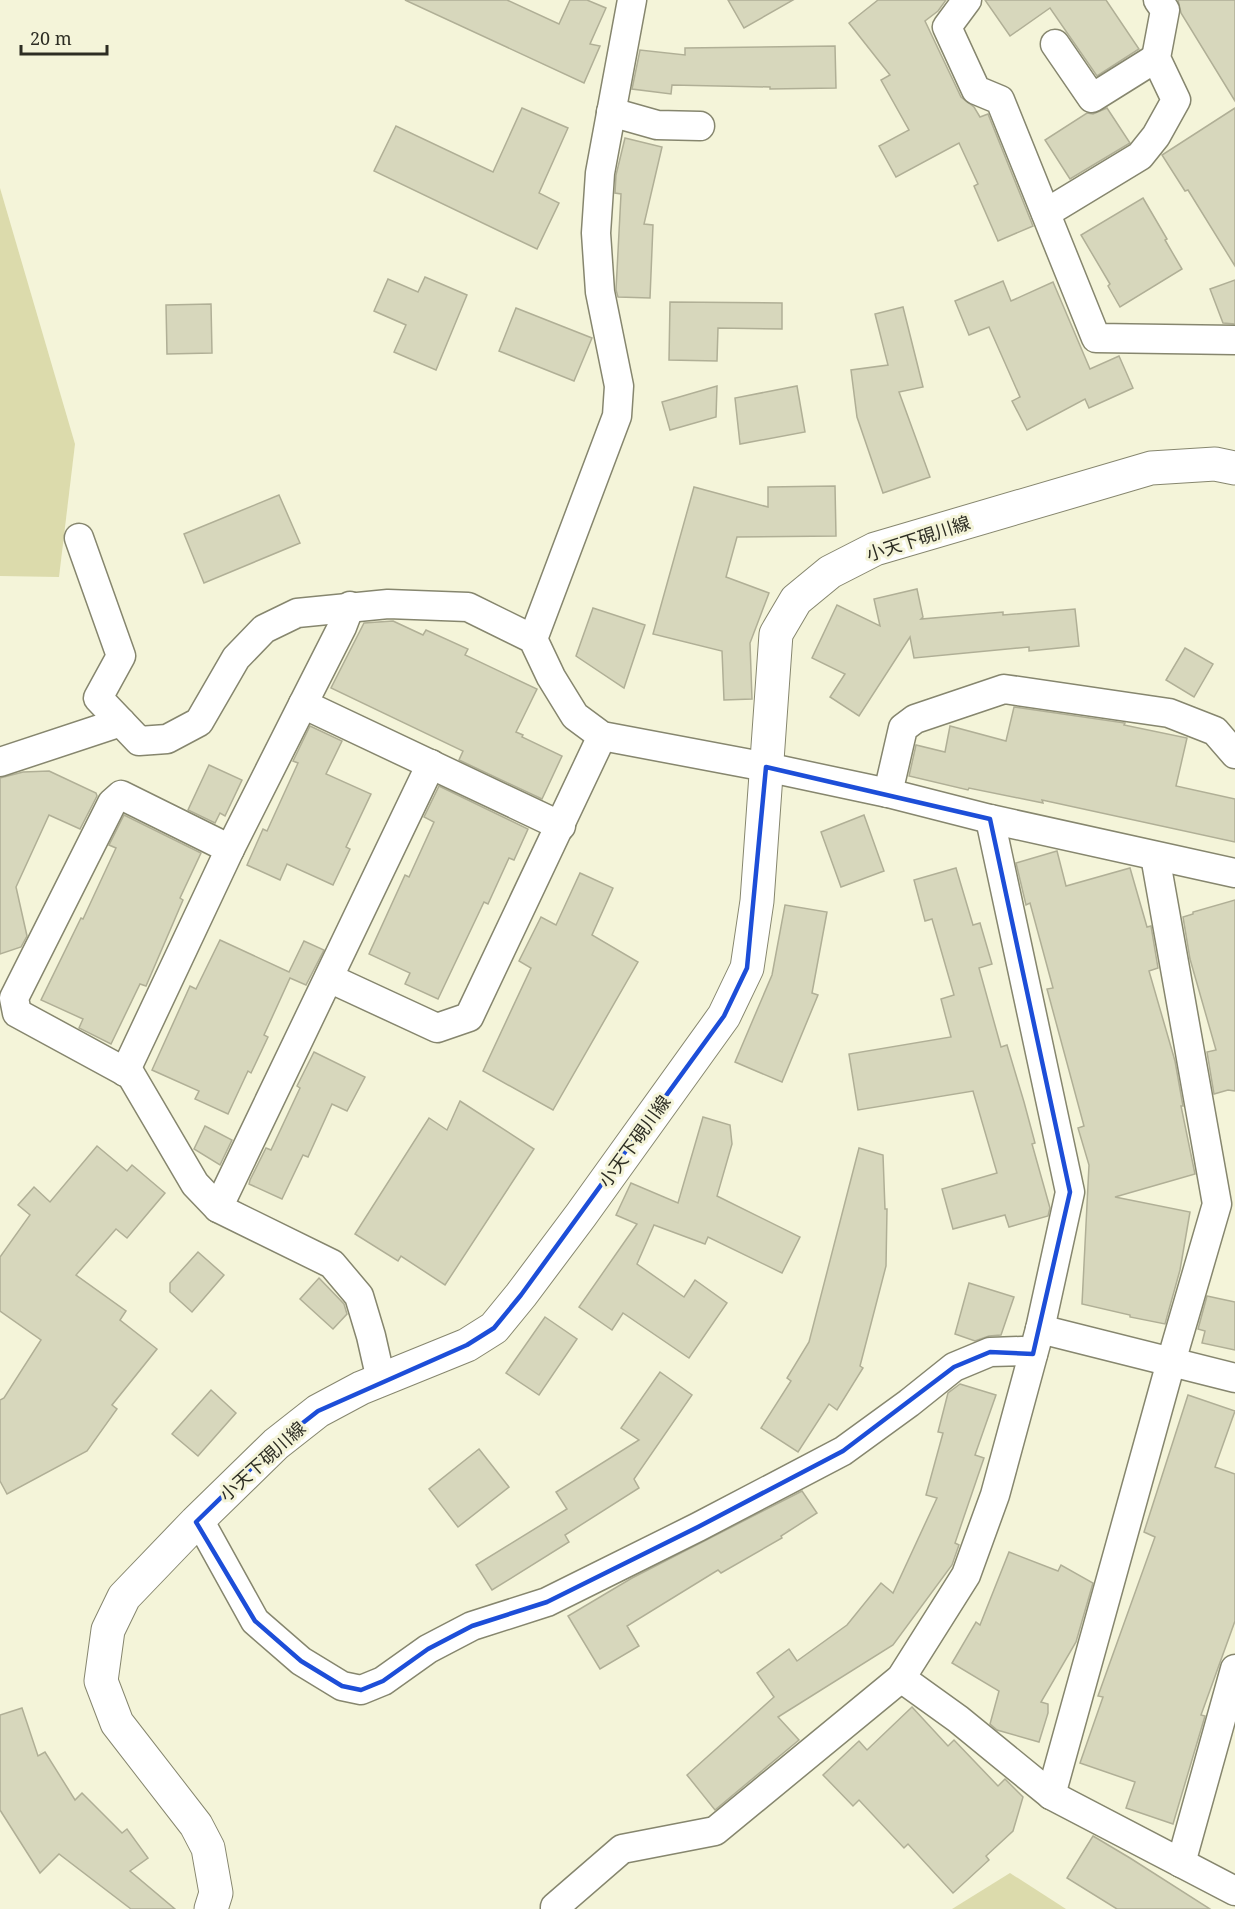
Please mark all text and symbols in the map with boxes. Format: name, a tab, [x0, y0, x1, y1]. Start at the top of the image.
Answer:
scale bar	[21, 18, 106, 56]
text: 20 m	[30, 26, 72, 50]
street label: 小天下硯川線	[863, 510, 973, 566]
street label: 小天下硯川線	[593, 1090, 675, 1192]
street label: 小天下硯川線	[214, 1416, 310, 1506]

